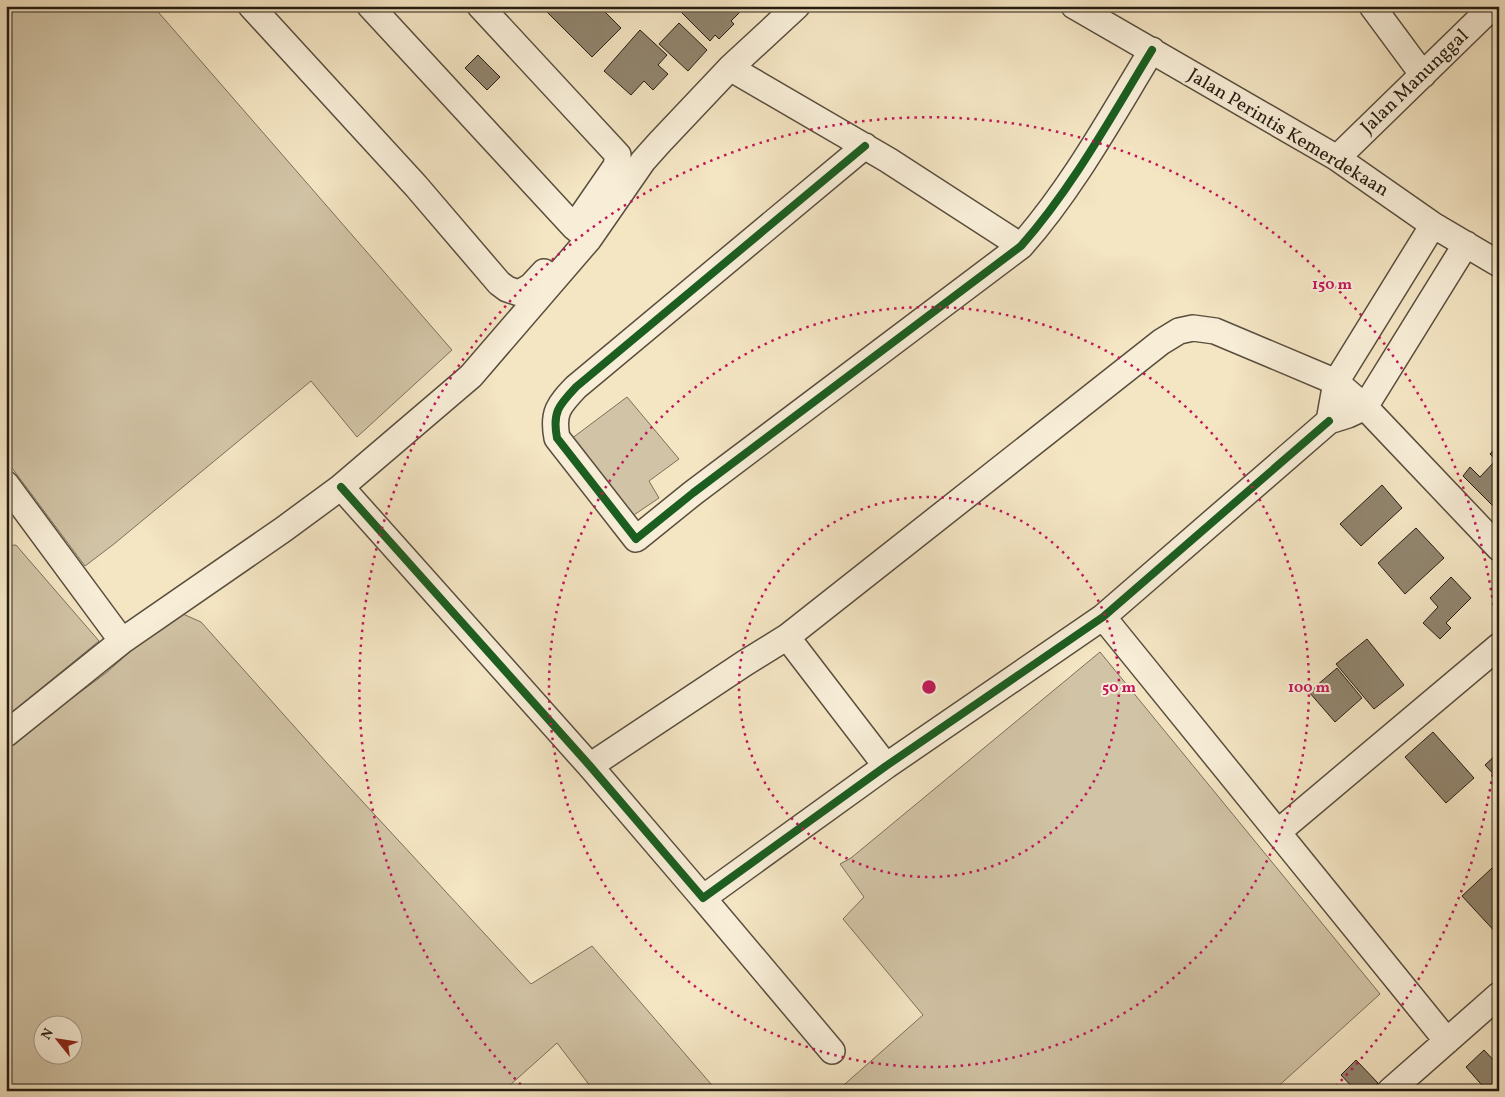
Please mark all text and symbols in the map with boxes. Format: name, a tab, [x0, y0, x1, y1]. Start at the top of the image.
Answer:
street label: Jalan Manunggal	[1355, 23, 1475, 140]
street label: Jalan Perintis Kemerdekaan	[1183, 63, 1393, 203]
text: 150 m	[1312, 275, 1352, 296]
centre of rings	[920, 678, 938, 696]
text: 50 m	[1102, 678, 1136, 699]
text: 100 m	[1288, 678, 1331, 699]
north arrow	[32, 1014, 82, 1064]
text: N	[37, 1025, 59, 1043]

